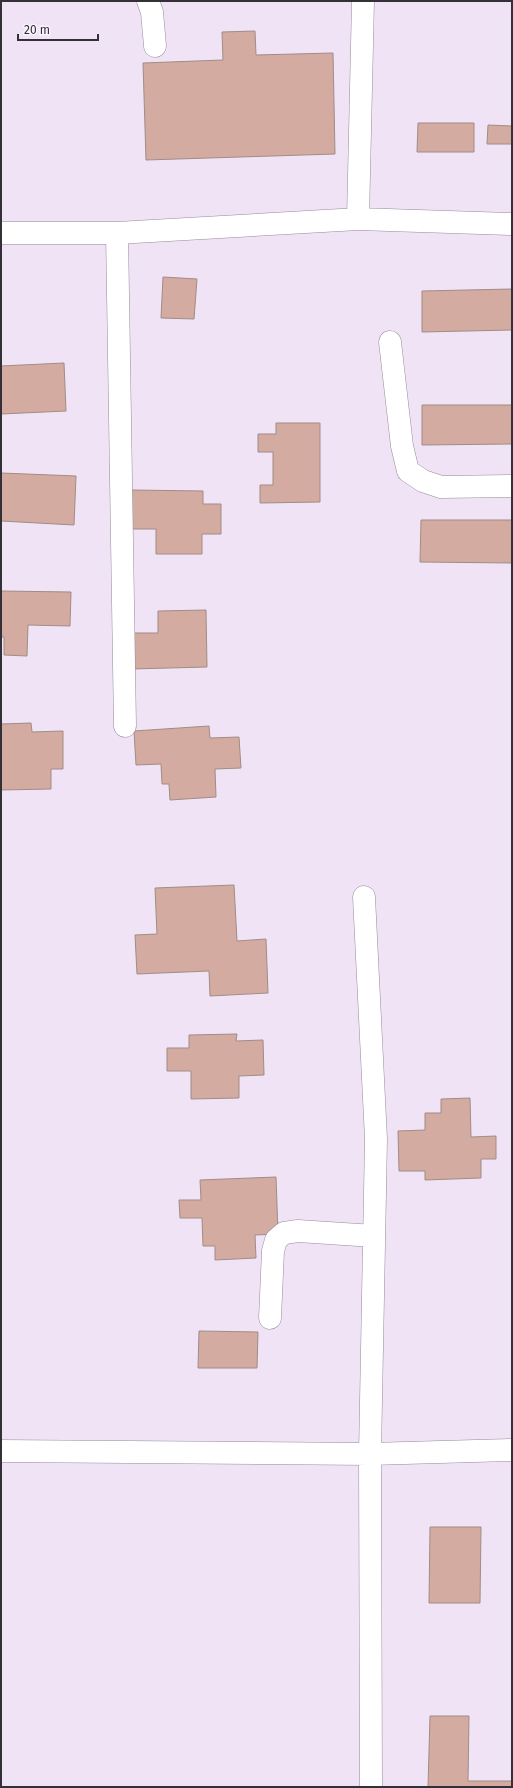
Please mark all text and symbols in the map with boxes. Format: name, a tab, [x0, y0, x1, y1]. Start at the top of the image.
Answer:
scale bar	[18, 16, 98, 42]
text: 20 m	[24, 23, 50, 37]

